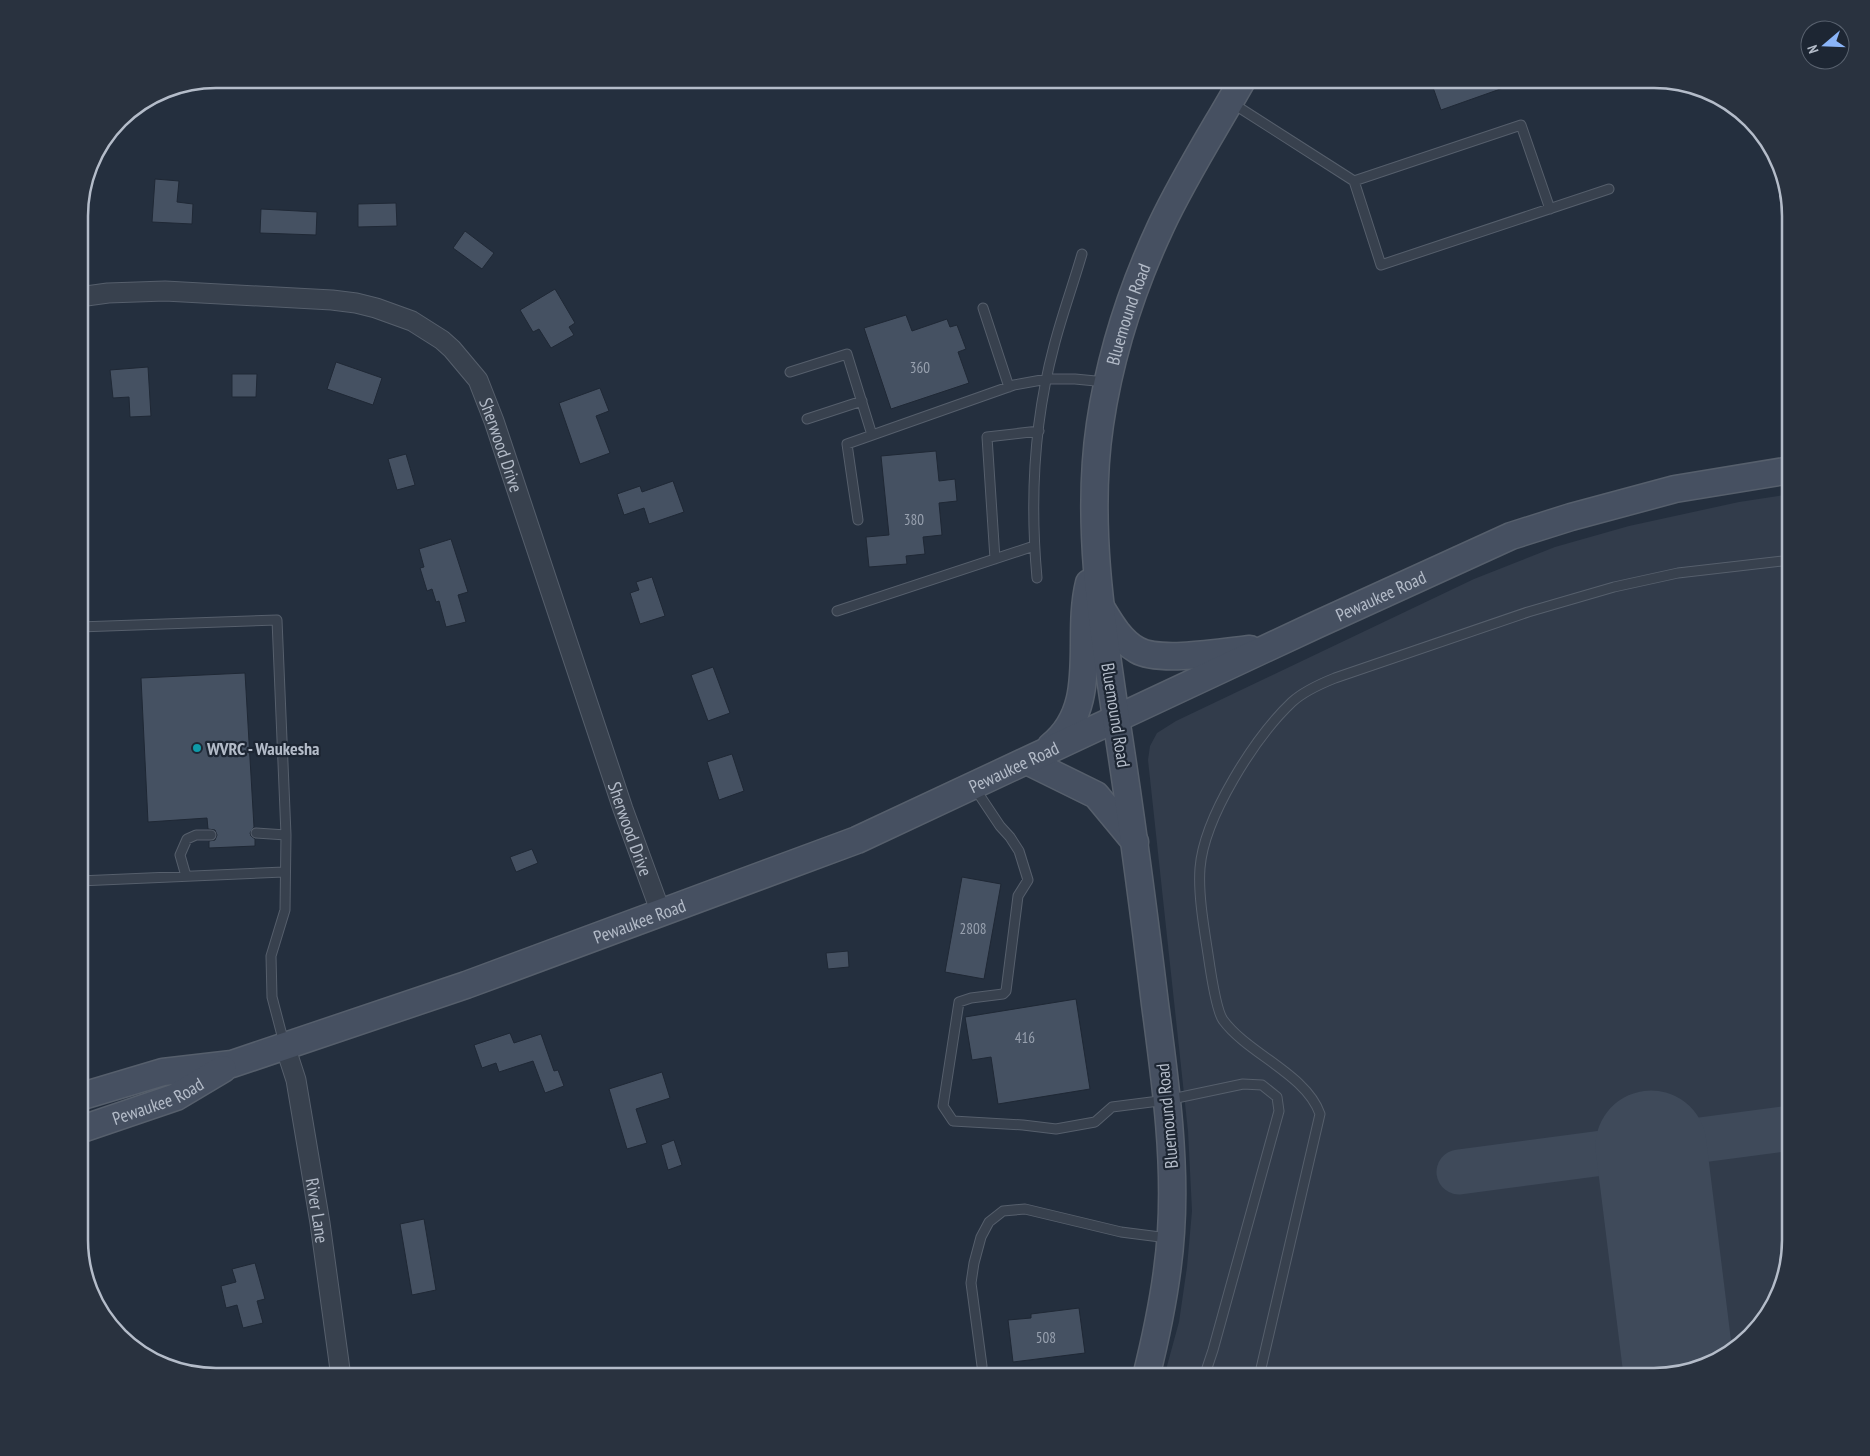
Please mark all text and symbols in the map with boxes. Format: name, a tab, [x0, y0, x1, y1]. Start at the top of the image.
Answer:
north arrow	[1800, 20, 1850, 70]
text: N	[1803, 43, 1822, 56]
street label: Bluemound Road	[1101, 260, 1155, 367]
house number: 360	[910, 358, 930, 377]
street label: Sherwood Drive	[474, 394, 528, 495]
house number: 380	[904, 510, 924, 529]
street label: Pewaukee Road	[1332, 565, 1429, 626]
street label: Bluemound Road	[1096, 661, 1136, 769]
street label: Pewaukee Road	[965, 736, 1062, 798]
place label: WVRC - Waukesha	[206, 737, 320, 760]
marker: WVRC - Waukesha	[191, 742, 203, 754]
street label: Sherwood Drive	[603, 779, 658, 879]
street label: Pewaukee Road	[590, 893, 689, 948]
house number: 2808	[959, 919, 987, 938]
house number: 416	[1015, 1028, 1035, 1047]
street label: Bluemound Road	[1151, 1062, 1183, 1170]
street label: Pewaukee Road	[109, 1072, 208, 1129]
street label: River Lane	[301, 1176, 334, 1244]
house number: 508	[1036, 1328, 1056, 1347]

